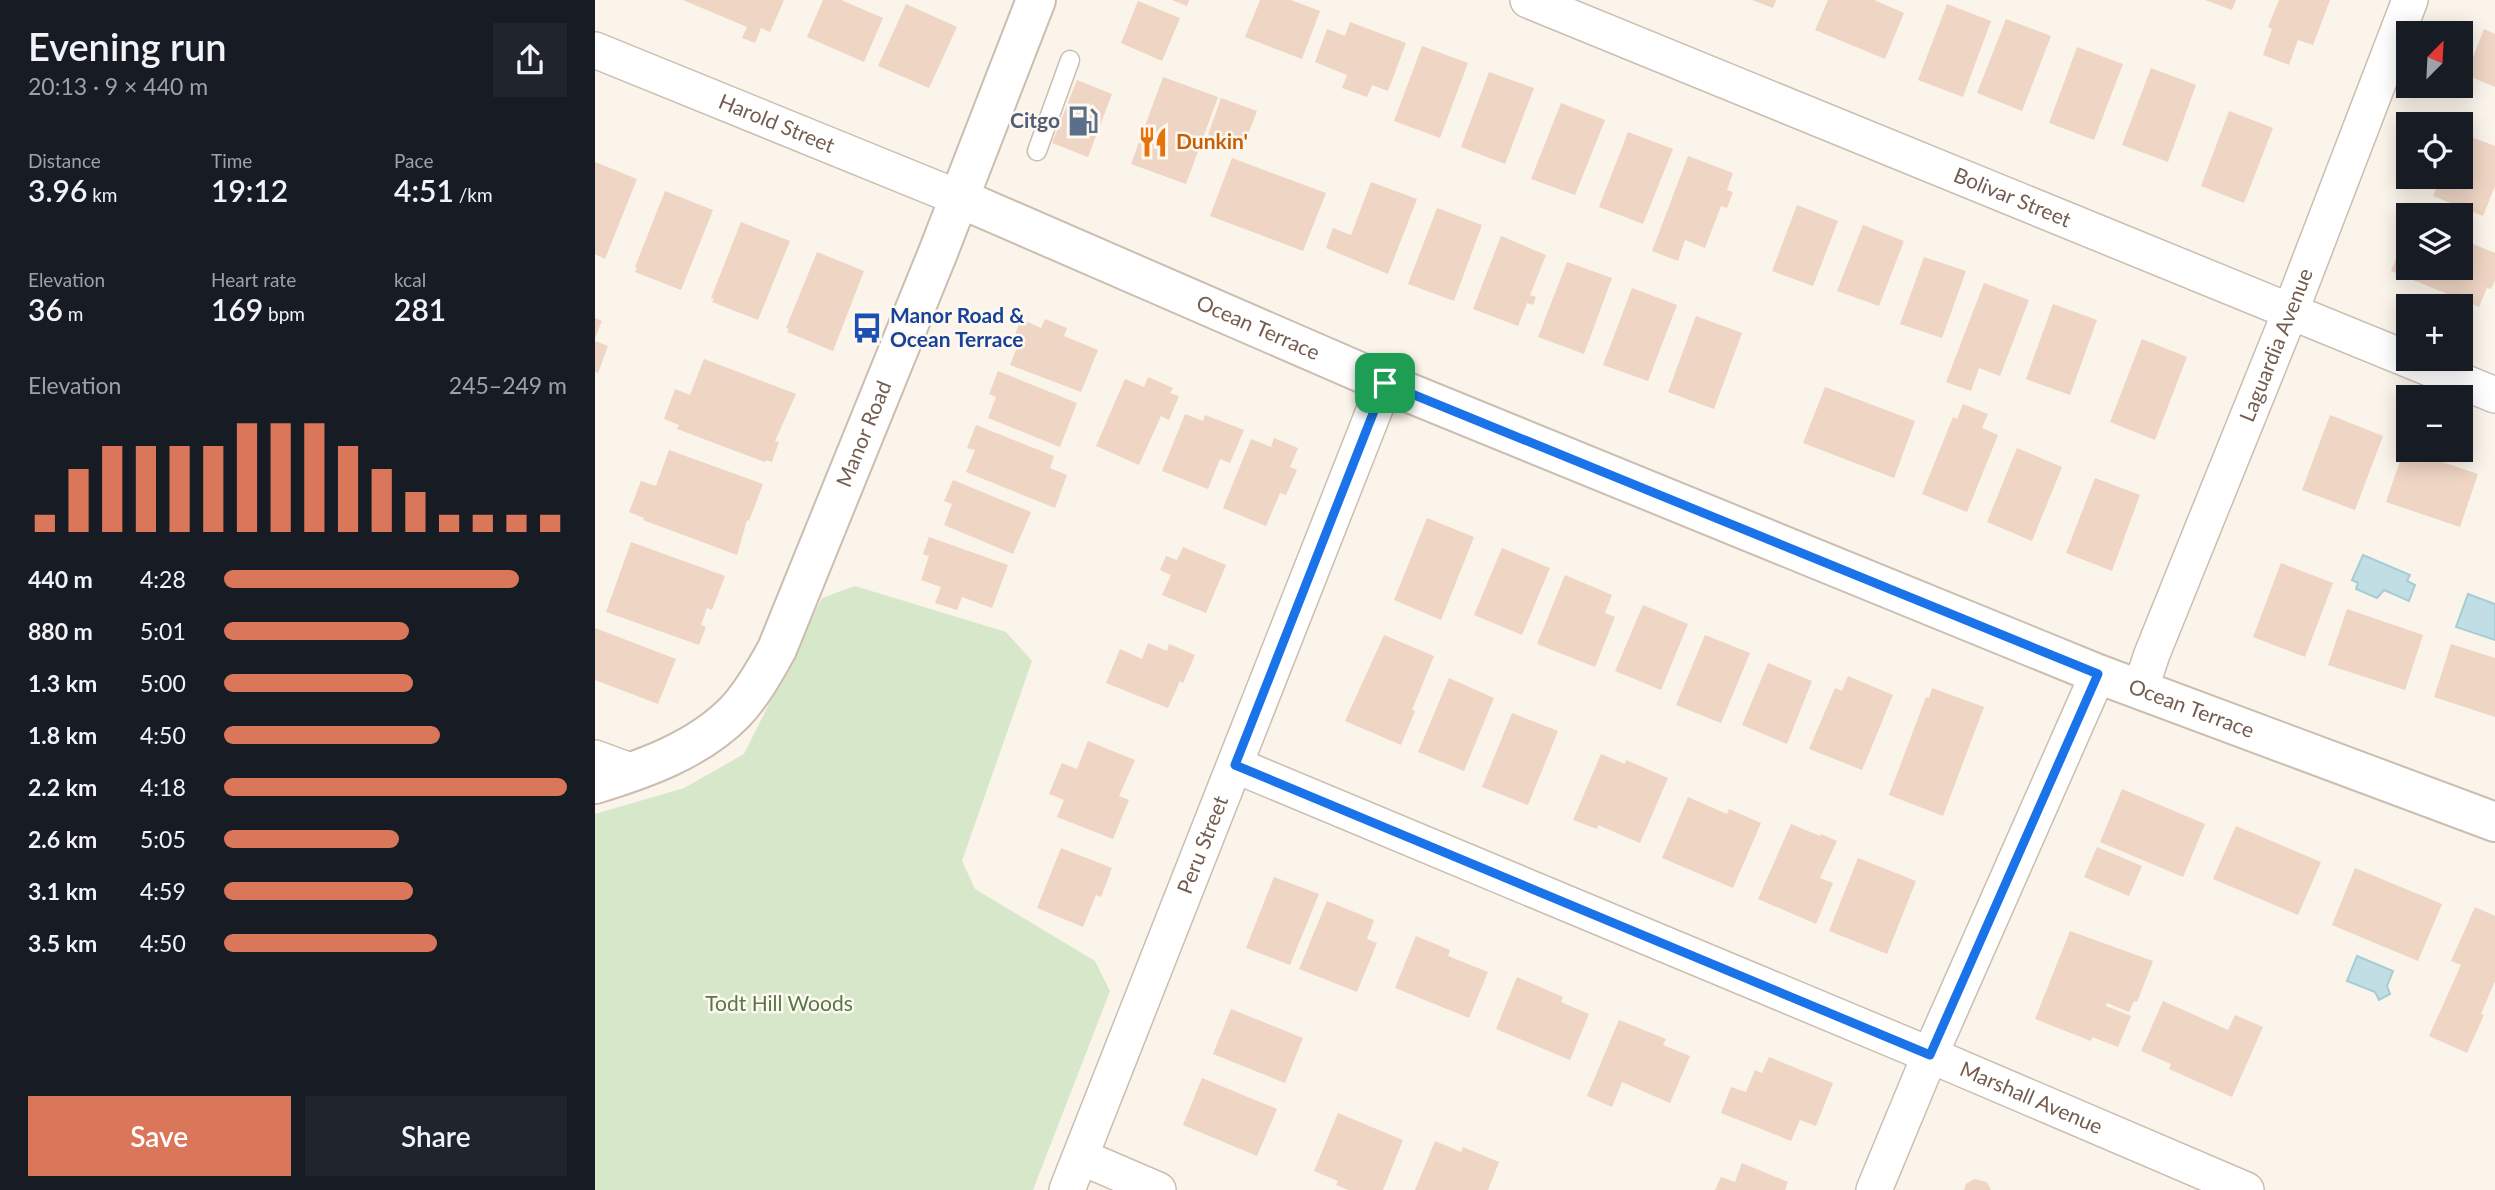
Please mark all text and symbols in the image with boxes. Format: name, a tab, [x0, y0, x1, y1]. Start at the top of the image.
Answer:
north arrow	[2396, 21, 2473, 98]
map controls	[2396, 21, 2473, 462]
text: Evening run	[28, 23, 227, 69]
button: share	[493, 23, 567, 97]
text: 20:13 · 9 × 440 m	[28, 72, 208, 100]
street label: Harold Street	[716, 88, 839, 157]
fuel station icon: Citgo	[1066, 104, 1100, 138]
place label: Citgo	[1010, 107, 1060, 132]
button: locate	[2396, 112, 2473, 189]
restaurant icon: Dunkin'	[1136, 125, 1170, 159]
place label: Dunkin'	[1176, 128, 1248, 153]
text: Distance	[28, 149, 101, 172]
text: Time	[211, 149, 252, 172]
text: Pace	[394, 149, 433, 172]
street label: Bolivar Street	[1950, 161, 2075, 232]
text: 3.96	[28, 172, 87, 208]
text: 19:12	[211, 172, 288, 208]
text: 4:51	[394, 172, 454, 208]
text: km	[87, 183, 117, 206]
text: /km	[454, 183, 493, 206]
button: layers	[2396, 203, 2473, 280]
street label: Laguardia Avenue	[2233, 264, 2317, 425]
text: Elevation	[28, 268, 105, 291]
text: Heart rate	[211, 268, 296, 291]
text: kcal	[394, 268, 426, 291]
street label: Ocean Terrace	[1193, 289, 1324, 364]
text: 36	[28, 291, 63, 327]
text: 169	[211, 291, 263, 327]
text: 281	[394, 291, 446, 327]
button: +	[2396, 294, 2473, 371]
text: m	[63, 302, 83, 325]
text: bpm	[263, 302, 305, 325]
place label: Manor Road & Ocean Terrace	[890, 302, 1025, 351]
bus stop icon: Manor Road & Ocean Terrace	[850, 311, 884, 345]
pin	[1355, 353, 1415, 413]
icon: arrive	[1366, 364, 1404, 402]
text: Elevation	[28, 371, 121, 399]
text: 245–249 m	[449, 371, 567, 399]
street label: Manor Road	[830, 377, 896, 490]
button: −	[2396, 385, 2473, 462]
text: 440 m	[28, 565, 93, 593]
text: 4:28	[140, 565, 186, 593]
text: 880 m	[28, 617, 93, 645]
text: 5:01	[140, 617, 186, 645]
text: 1.3 km	[28, 669, 97, 697]
text: 5:00	[140, 669, 186, 697]
street label: Ocean Terrace	[2126, 673, 2258, 742]
text: 1.8 km	[28, 721, 97, 749]
text: 4:50	[140, 721, 186, 749]
text: 2.2 km	[28, 773, 97, 801]
text: 4:18	[140, 773, 186, 801]
street label: Peru Street	[1171, 791, 1232, 897]
text: 2.6 km	[28, 825, 97, 853]
text: 5:05	[140, 825, 186, 853]
text: 3.1 km	[28, 877, 97, 905]
text: 4:59	[140, 877, 186, 905]
text: 3.5 km	[28, 929, 97, 957]
text: 4:50	[140, 929, 186, 957]
park label: Todt Hill Woods	[705, 990, 853, 1015]
street label: Marshall Avenue	[1957, 1055, 2107, 1138]
button: Save	[28, 1096, 291, 1176]
button: Share	[305, 1096, 567, 1176]

